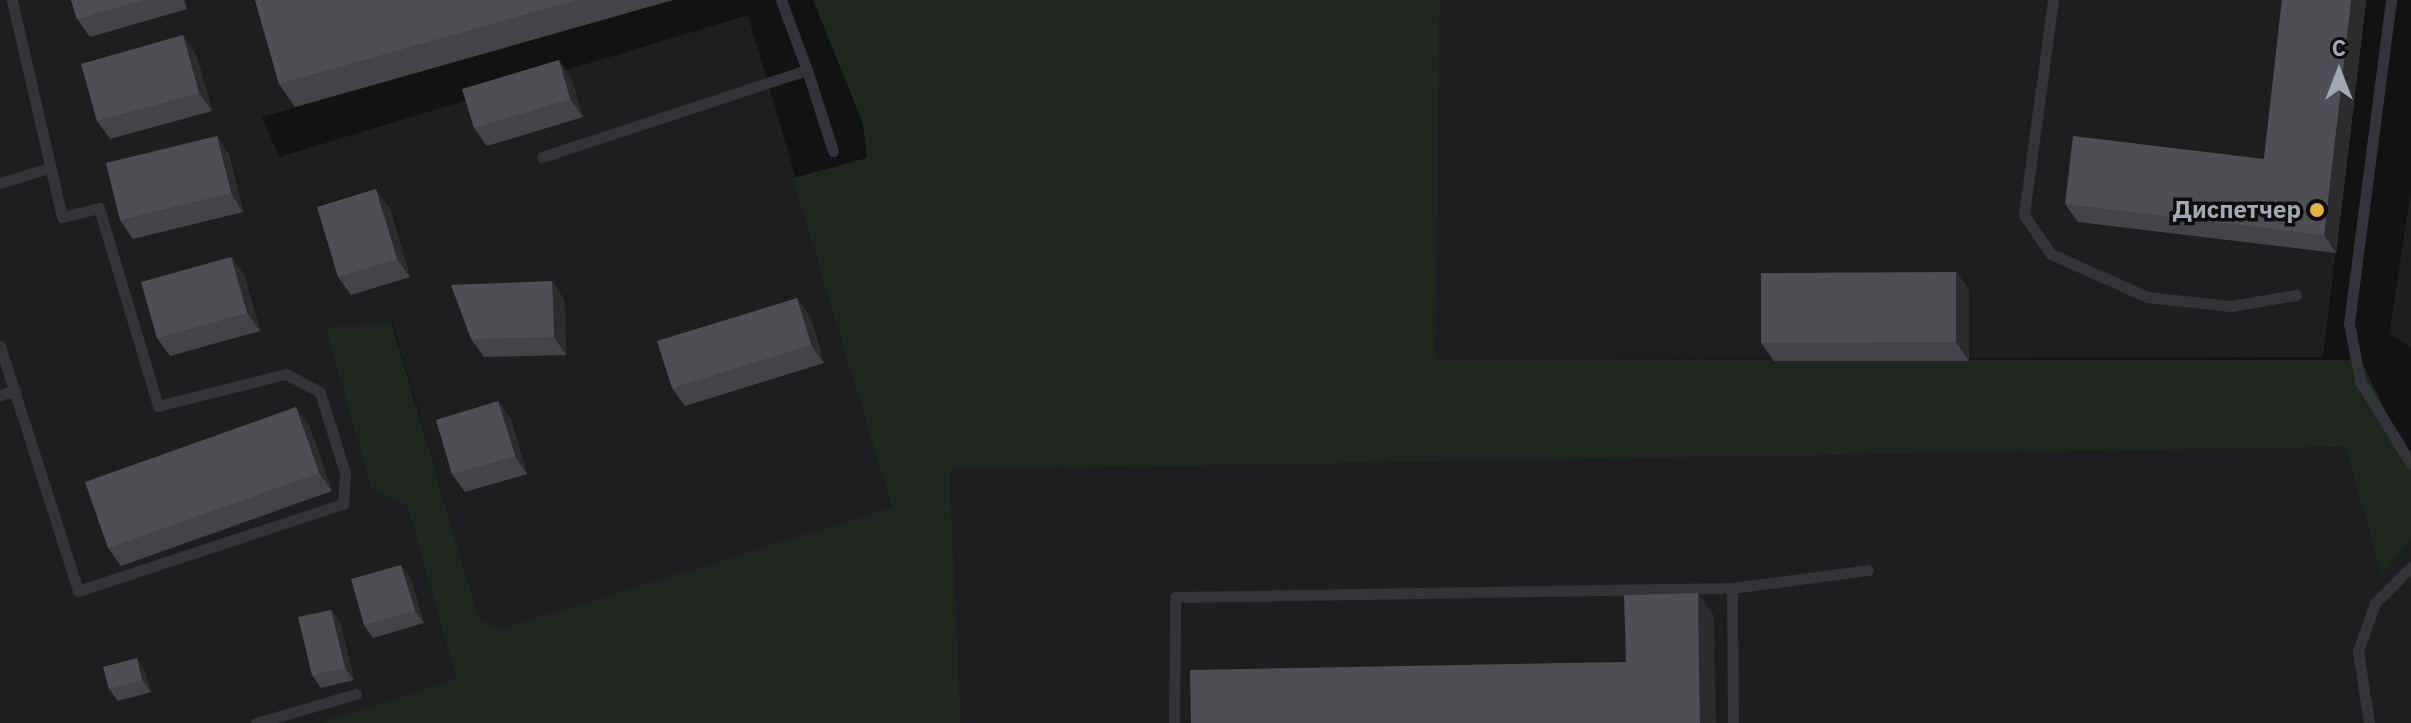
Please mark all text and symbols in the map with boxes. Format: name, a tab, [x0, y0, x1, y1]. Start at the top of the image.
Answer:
north arrow	[2299, 32, 2379, 112]
text: С	[2332, 33, 2346, 62]
place label: Диспетчер	[2173, 196, 2301, 224]
marker: Диспетчер	[2308, 201, 2326, 219]

